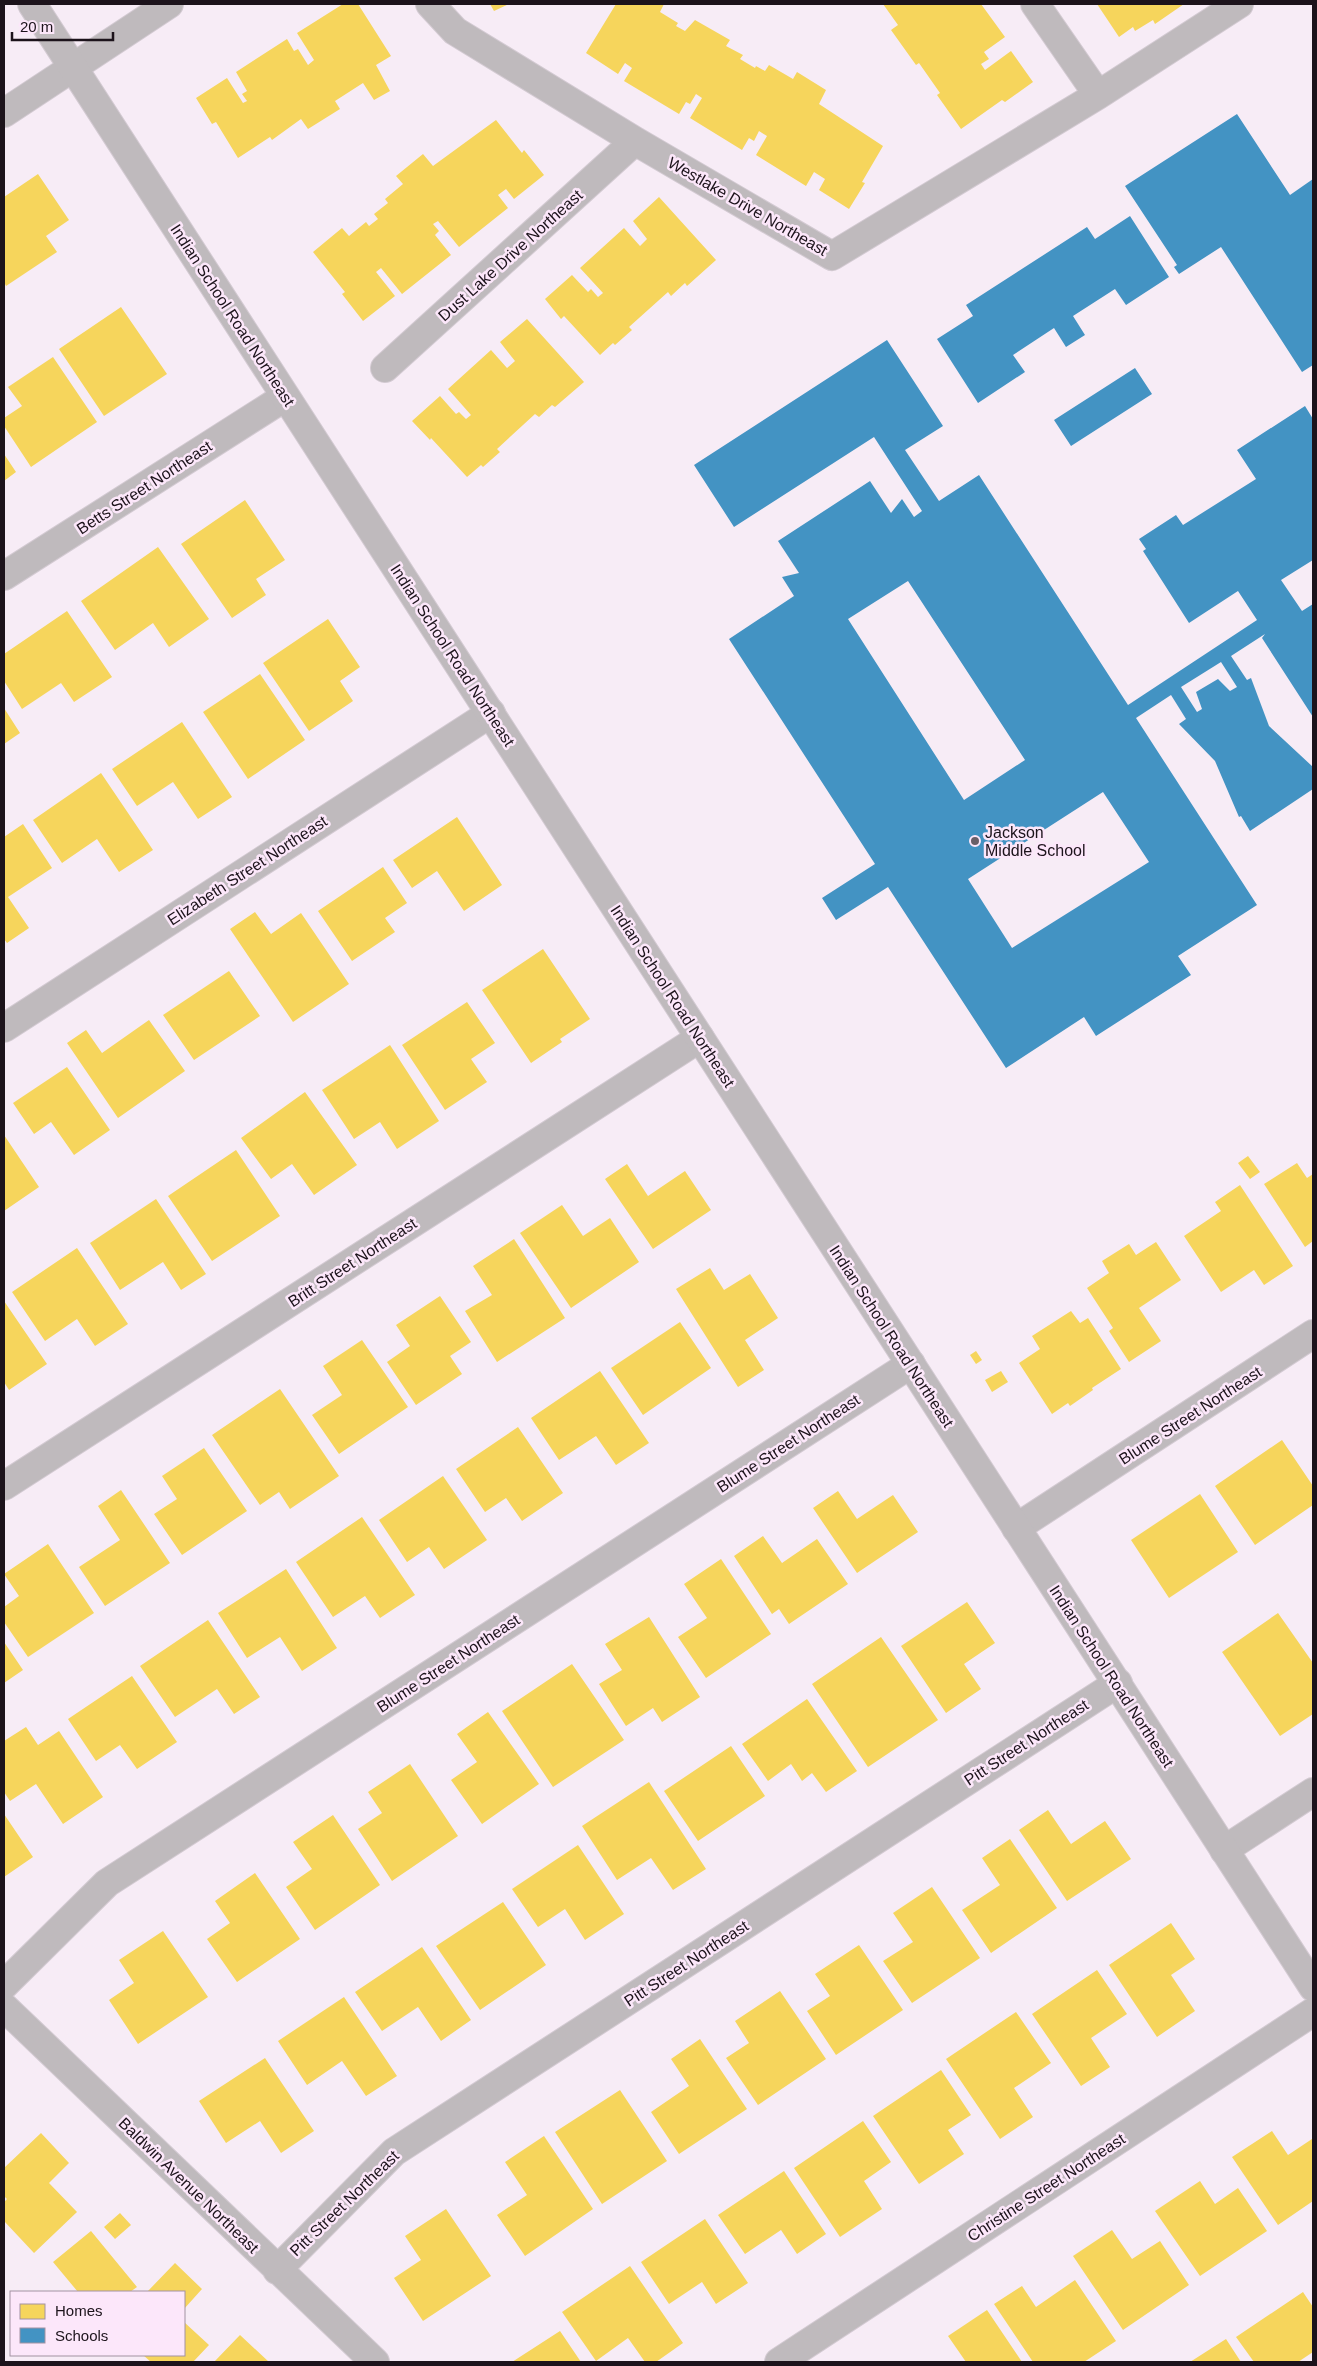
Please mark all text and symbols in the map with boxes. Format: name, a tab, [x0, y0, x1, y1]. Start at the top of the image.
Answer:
scale bar	[12, 10, 114, 42]
text: 20 m	[20, 18, 53, 35]
street label: Westlake Drive Northeast	[665, 154, 831, 259]
street label: Dust Lake Drive Northeast	[435, 186, 586, 324]
street label: Indian School Road Northeast	[167, 221, 298, 410]
street label: Betts Street Northeast	[74, 437, 215, 537]
street label: Indian School Road Northeast	[387, 561, 518, 750]
street label: Elizabeth Street Northeast	[164, 812, 331, 928]
place label: Jackson Middle School	[985, 824, 1086, 859]
marker: Jackson Middle School	[969, 835, 981, 847]
street label: Indian School Road Northeast	[607, 902, 738, 1091]
street label: Britt Street Northeast	[285, 1214, 420, 1310]
street label: Indian School Road Northeast	[826, 1242, 957, 1431]
street label: Blume Street Northeast	[1116, 1363, 1265, 1468]
street label: Blume Street Northeast	[714, 1391, 863, 1496]
street label: Indian School Road Northeast	[1046, 1582, 1177, 1771]
street label: Blume Street Northeast	[374, 1611, 523, 1716]
street label: Pitt Street Northeast	[961, 1696, 1092, 1789]
street label: Pitt Street Northeast	[621, 1917, 752, 2010]
street label: Baldwin Avenue Northeast	[115, 2114, 262, 2257]
street label: Christine Street Northeast	[964, 2130, 1129, 2245]
street label: Pitt Street Northeast	[287, 2147, 402, 2260]
legend	[10, 2291, 185, 2356]
text: Homes	[55, 2302, 103, 2319]
text: Schools	[55, 2327, 108, 2344]

